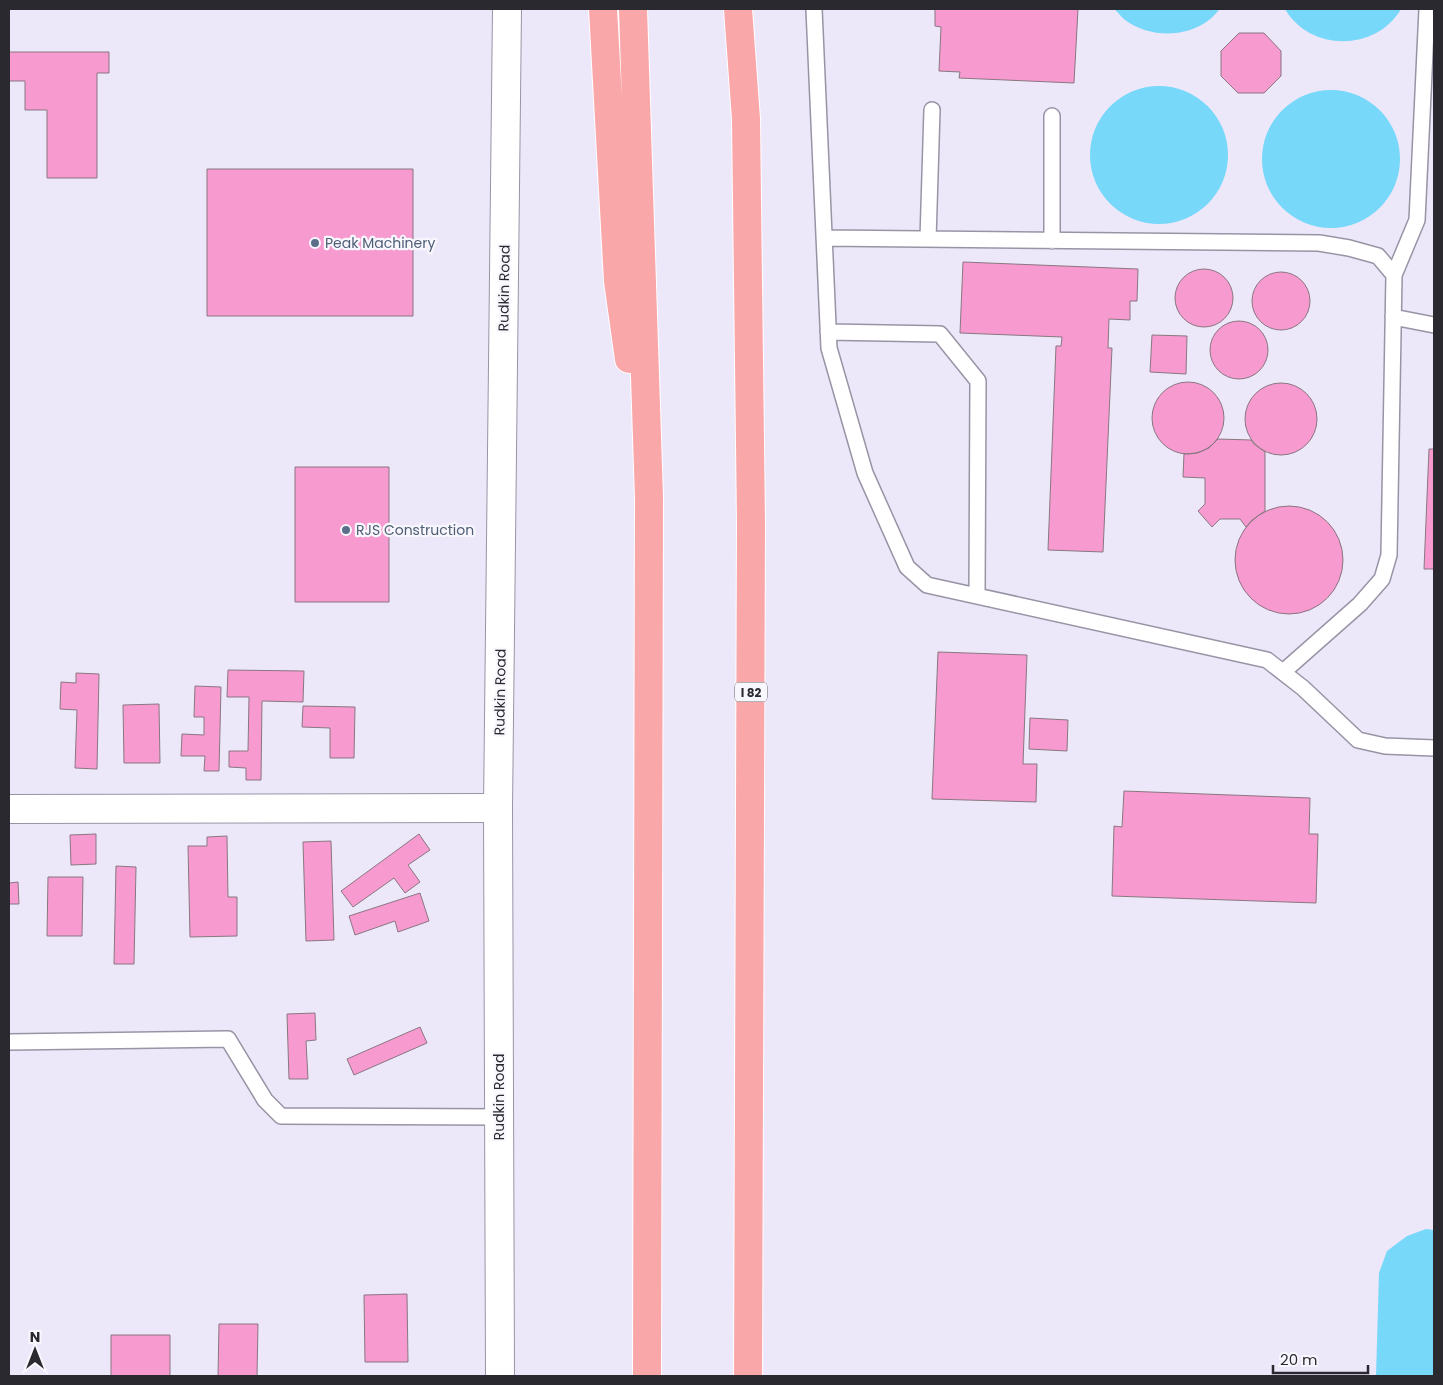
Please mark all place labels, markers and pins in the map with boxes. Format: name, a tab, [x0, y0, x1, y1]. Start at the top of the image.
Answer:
place label: Peak Machinery	[325, 233, 435, 253]
marker: Peak Machinery	[309, 237, 321, 249]
place label: RJS Construction	[356, 520, 474, 540]
marker: RJS Construction	[340, 524, 352, 536]

